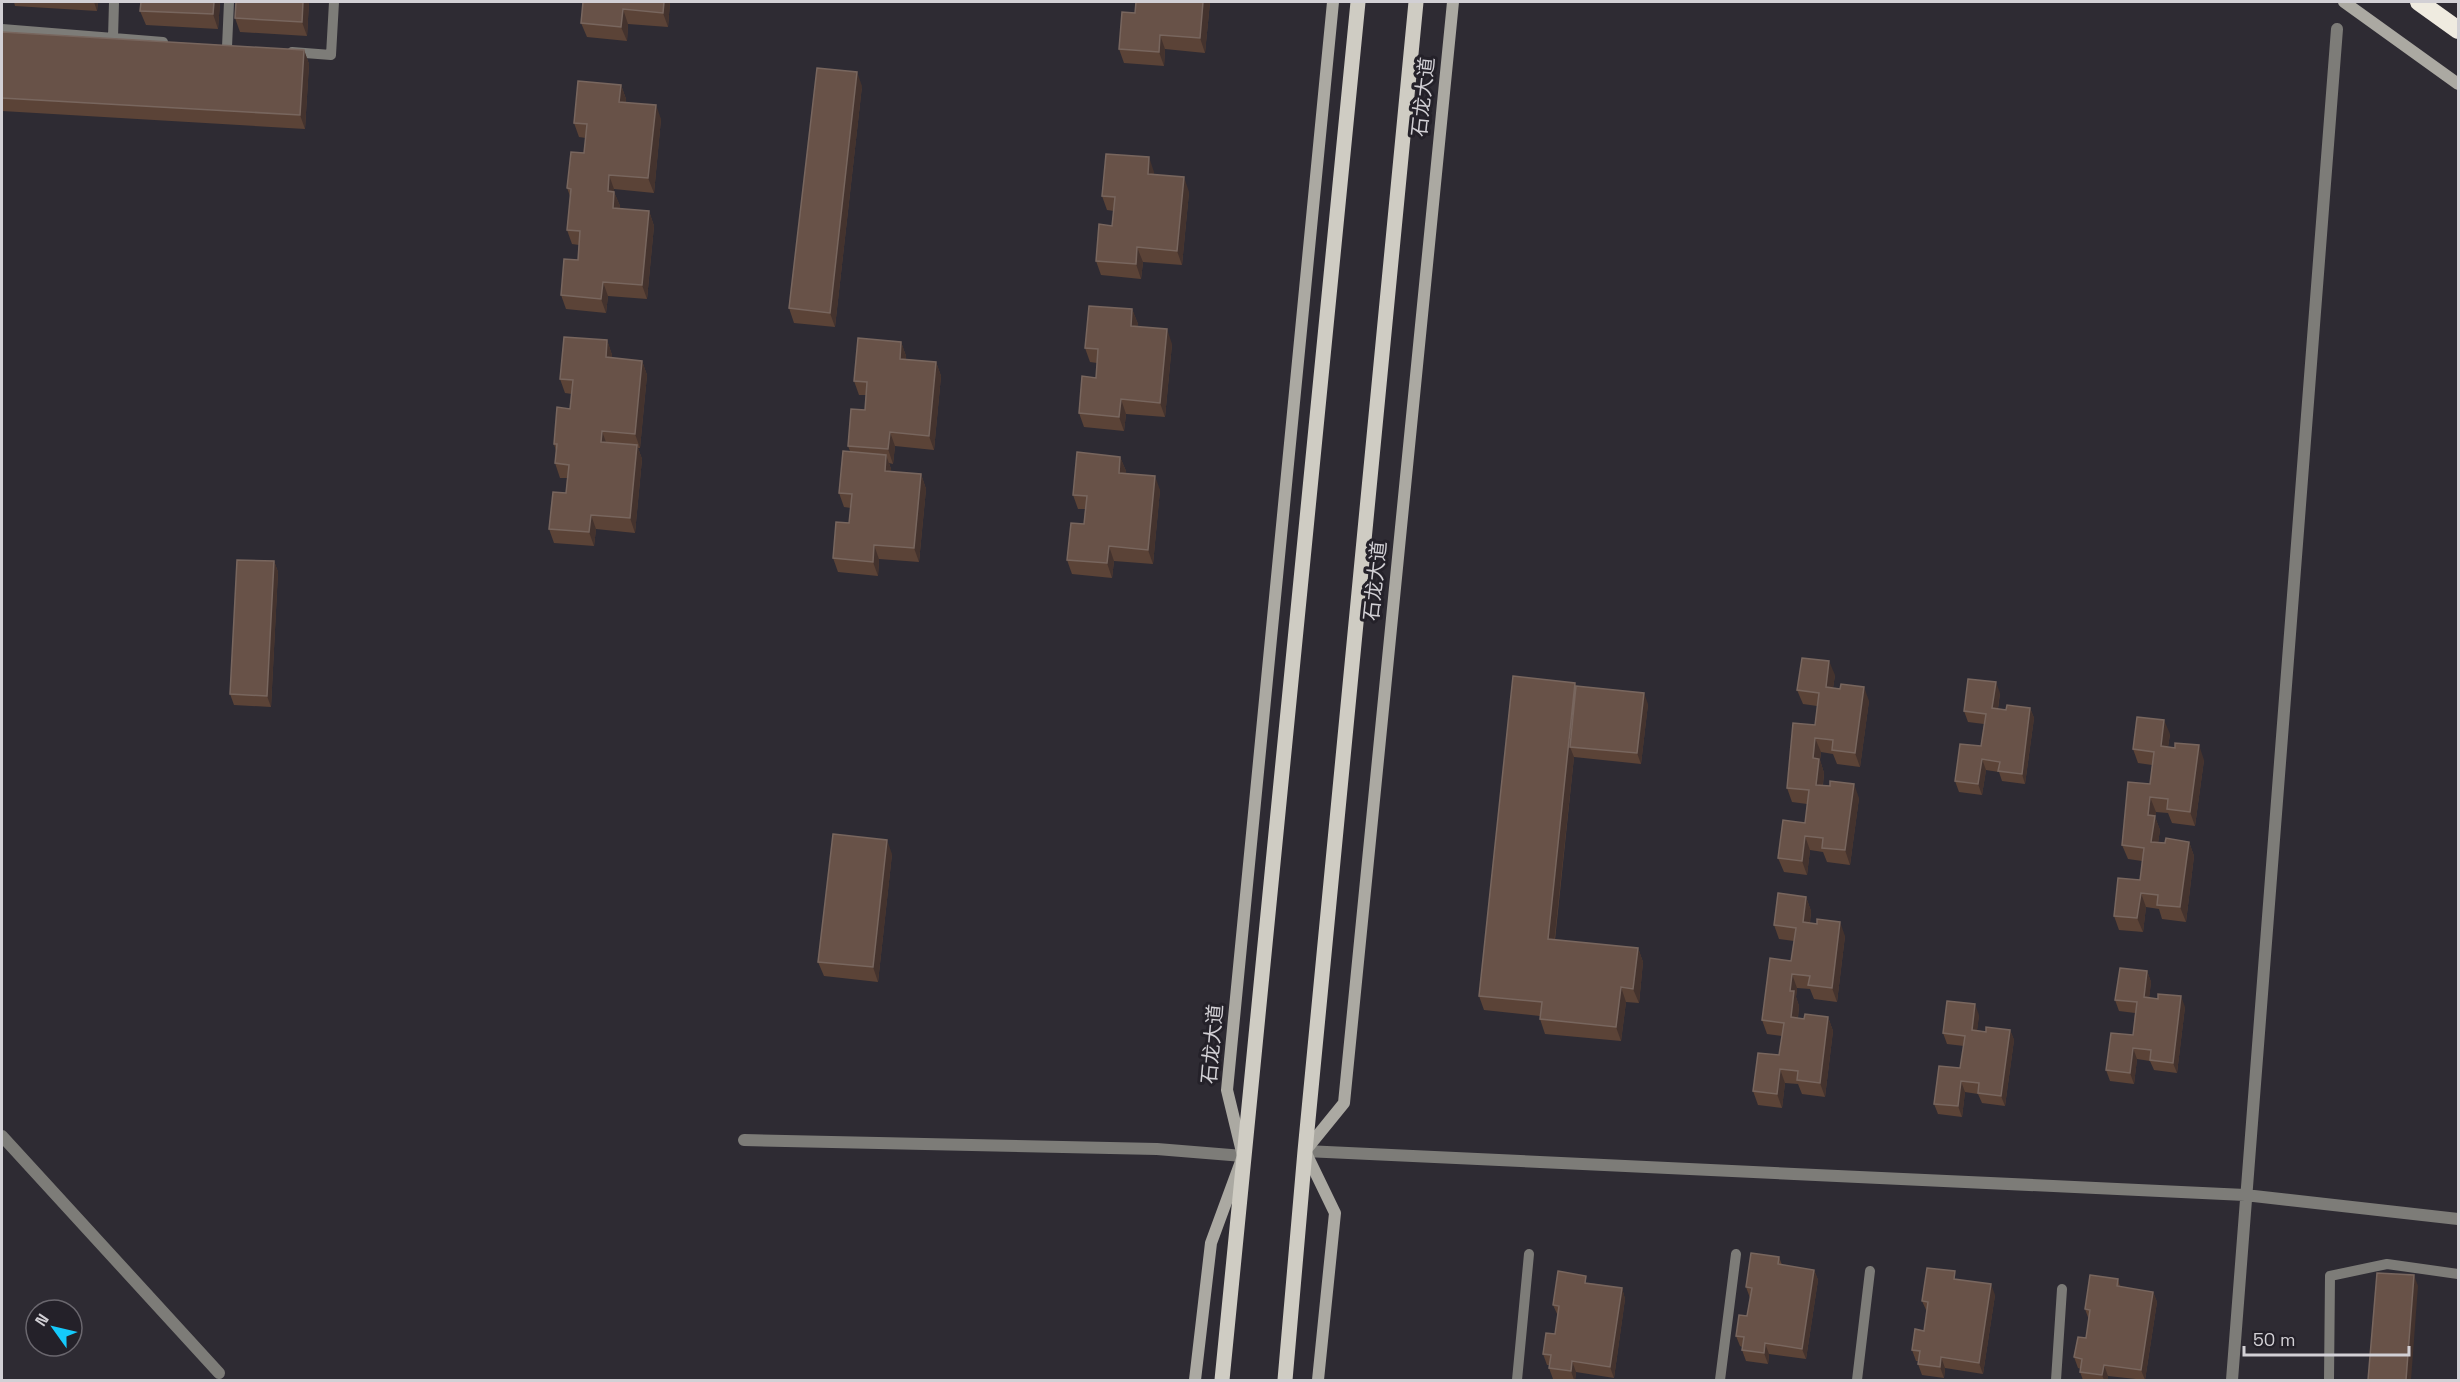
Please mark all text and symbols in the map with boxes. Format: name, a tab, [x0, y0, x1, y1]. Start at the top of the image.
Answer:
street label: 石龙大道	[1406, 56, 1440, 138]
street label: 石龙大道	[1358, 540, 1392, 622]
street label: 石龙大道	[1196, 1003, 1228, 1085]
north arrow	[24, 1298, 84, 1358]
text: N	[30, 1310, 54, 1330]
scale bar	[2244, 1319, 2409, 1357]
text: 50 m	[2253, 1328, 2295, 1351]

